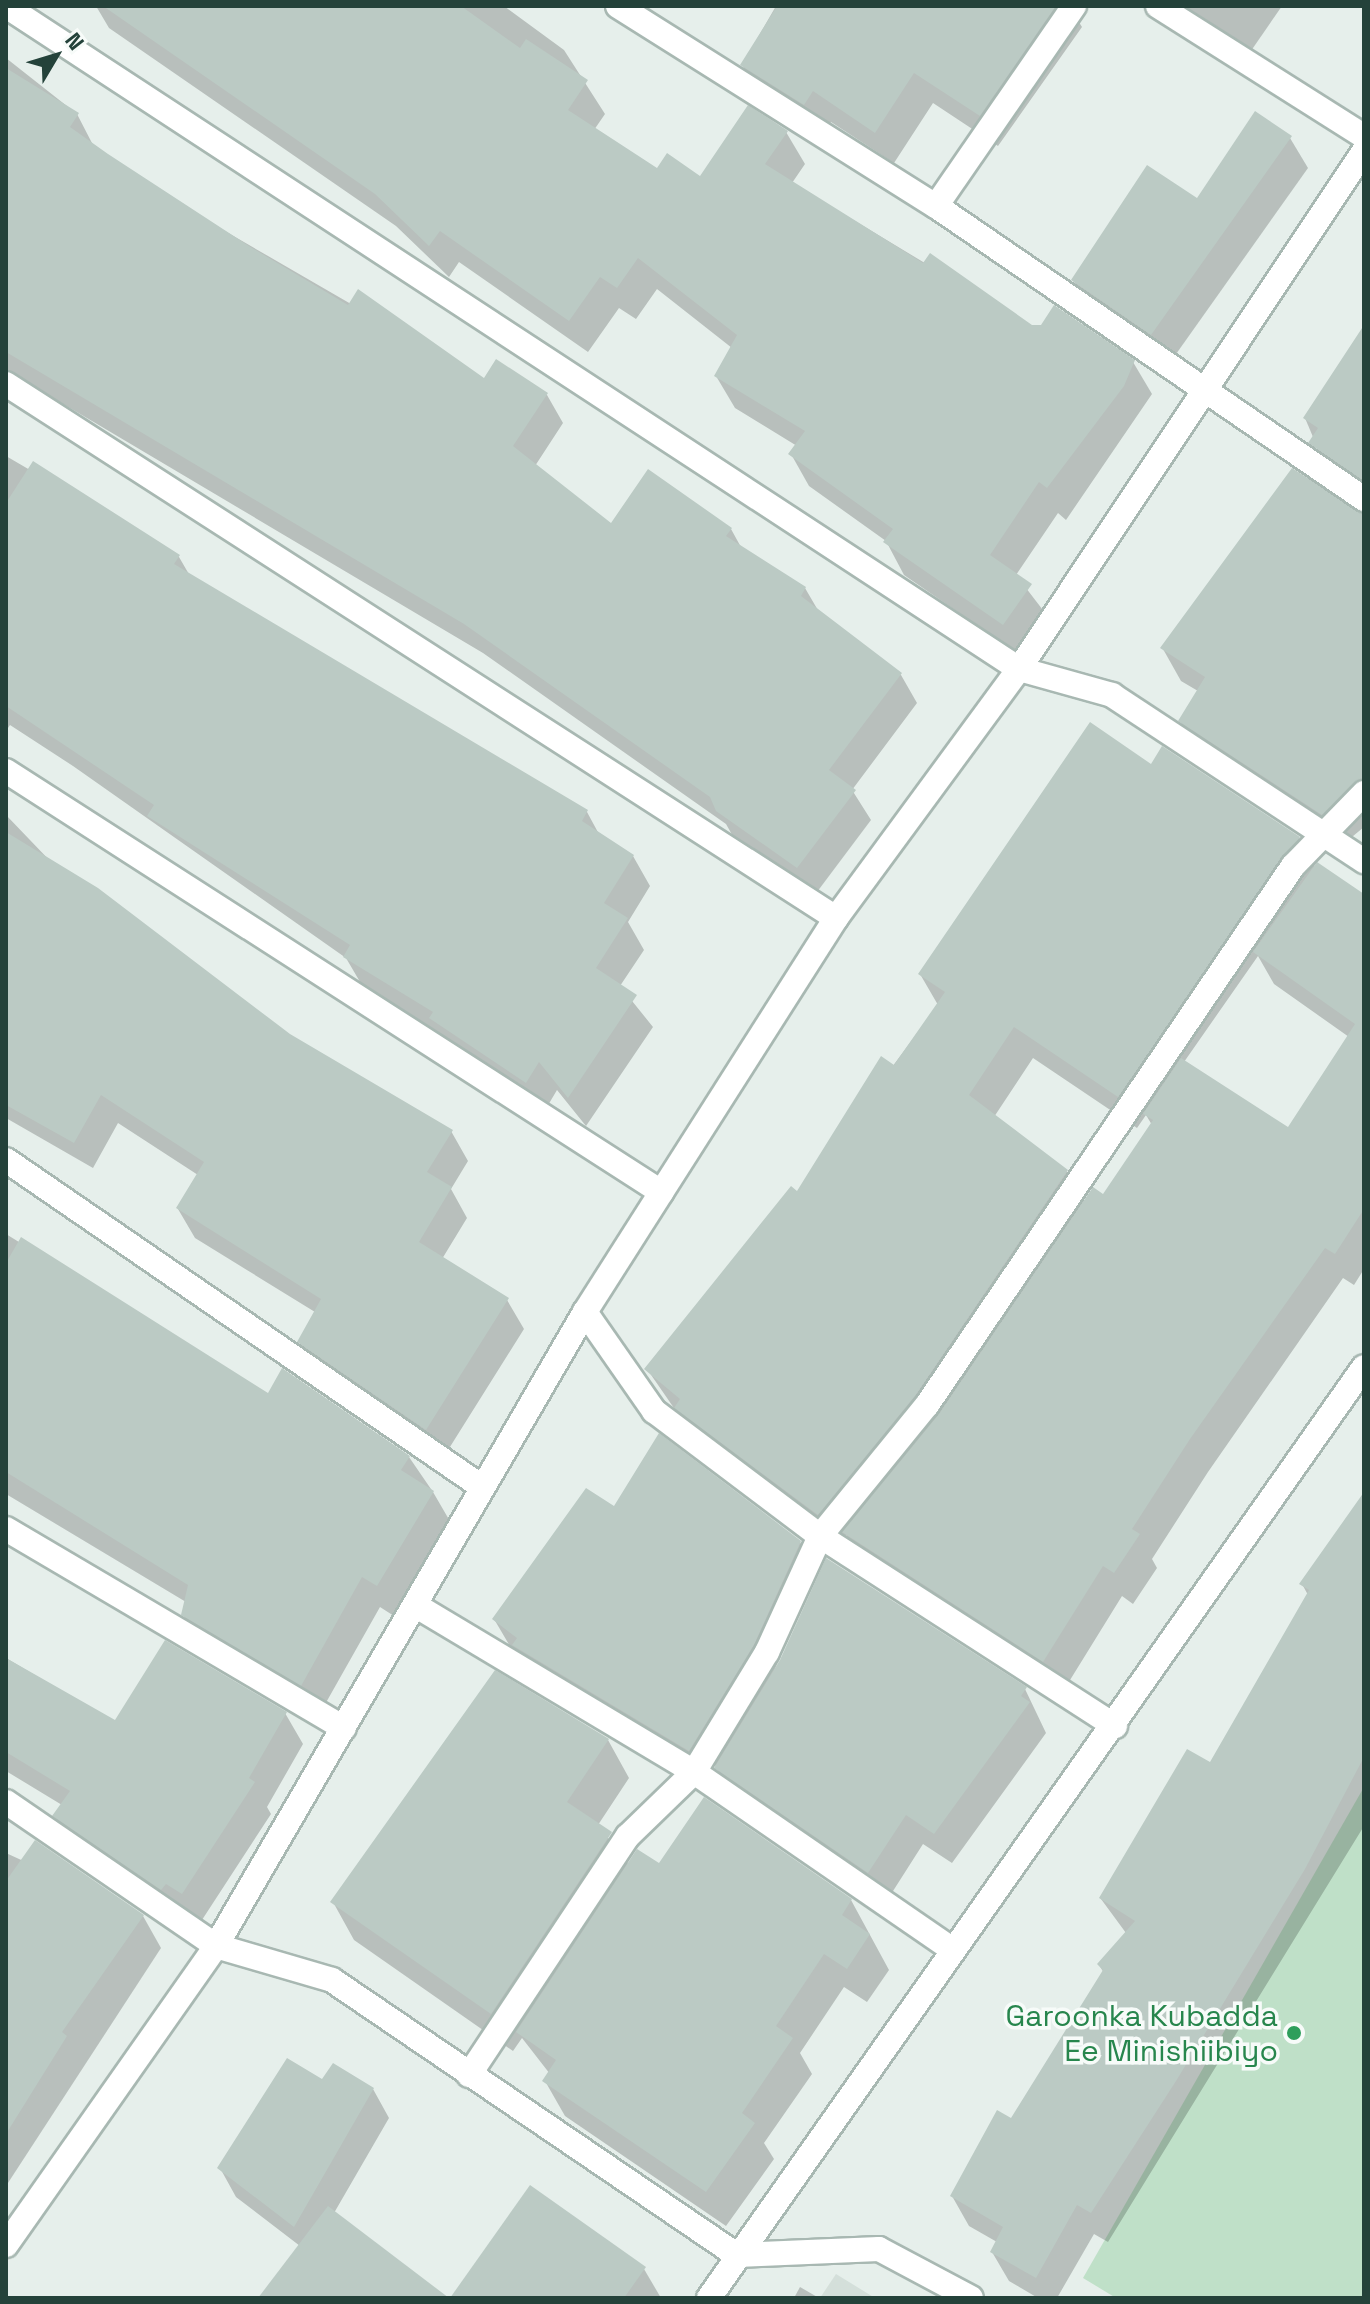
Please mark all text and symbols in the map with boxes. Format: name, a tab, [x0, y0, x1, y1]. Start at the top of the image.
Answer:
north arrow	[16, 16, 96, 96]
text: N	[59, 27, 90, 56]
place label: Garoonka Kubadda Ee Minishiibiyo	[1006, 1998, 1278, 2068]
marker: Garoonka Kubadda Ee Minishiibiyo	[1285, 2024, 1303, 2042]

